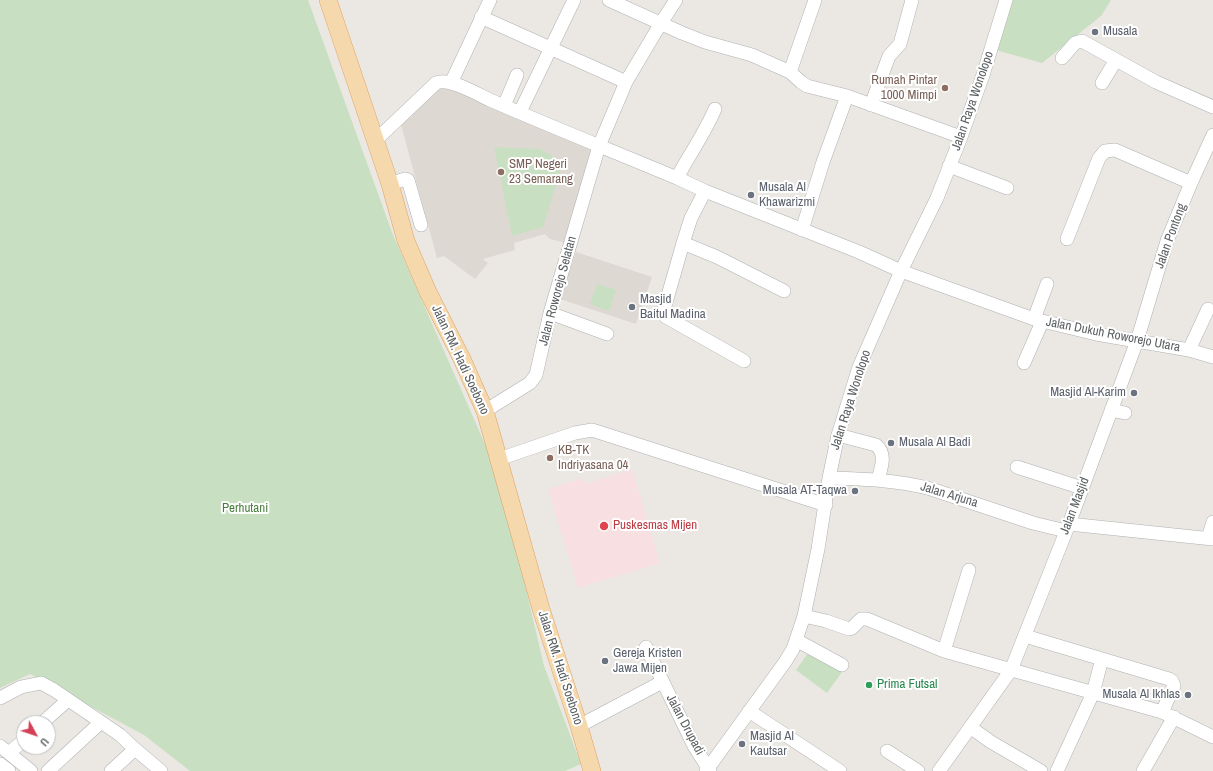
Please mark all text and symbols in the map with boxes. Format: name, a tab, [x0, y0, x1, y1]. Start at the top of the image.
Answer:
place label: Musala	[1103, 24, 1137, 40]
marker: Musala	[1090, 27, 1100, 37]
street label: Jalan Raya Wonolopo	[949, 49, 997, 153]
place label: Rumah Pintar 1000 Mimpi	[871, 73, 937, 104]
marker: Rumah Pintar 1000 Mimpi	[940, 83, 950, 93]
place label: SMP Negeri 23 Semarang	[509, 157, 573, 188]
marker: SMP Negeri 23 Semarang	[496, 167, 506, 177]
place label: Musala Al Khawarizmi	[759, 180, 815, 211]
marker: Musala Al Khawarizmi	[746, 190, 756, 200]
street label: Jalan Pontong	[1152, 201, 1190, 271]
street label: Jalan Roworejo Selatan	[536, 235, 580, 347]
place label: Masjid Baitul Madina	[640, 292, 706, 323]
marker: Masjid Baitul Madina	[627, 302, 637, 312]
street label: Jalan RM. Hadi Soebono	[428, 303, 492, 417]
street label: Jalan Dukuh Roworejo Utara	[1045, 314, 1181, 356]
street label: Jalan Raya Wonolopo	[827, 348, 875, 452]
place label: Masjid Al-Karim	[1050, 385, 1126, 401]
marker: Masjid Al-Karim	[1129, 388, 1139, 398]
place label: Musala Al Badi	[899, 435, 971, 451]
marker: Musala Al Badi	[886, 438, 896, 448]
place label: KB-TK Indriyasana 04	[558, 443, 629, 474]
marker: KB-TK Indriyasana 04	[545, 453, 555, 463]
street label: Jalan Masjid	[1057, 475, 1093, 537]
street label: Jalan Arjuna	[918, 479, 980, 511]
place label: Musala AT-Taqwa	[763, 483, 847, 499]
marker: Musala AT-Taqwa	[850, 486, 860, 496]
park label: Perhutani	[222, 501, 268, 517]
place label: Puskesmas Mijen	[613, 518, 697, 534]
marker: Puskesmas Mijen	[598, 520, 610, 532]
street label: Jalan RM. Hadi Soebono	[534, 609, 586, 727]
place label: Gereja Kristen Jawa Mijen	[613, 646, 682, 677]
marker: Gereja Kristen Jawa Mijen	[600, 656, 610, 666]
place label: Prima Futsal	[877, 677, 937, 693]
marker: Prima Futsal	[864, 680, 874, 690]
place label: Musala Al Ikhlas	[1102, 687, 1180, 703]
marker: Musala Al Ikhlas	[1183, 690, 1193, 700]
street label: Jalan Drupadi	[663, 692, 707, 758]
north arrow	[16, 715, 56, 755]
place label: Masjid Al Kautsar	[750, 729, 794, 760]
text: U	[37, 735, 52, 749]
marker: Masjid Al Kautsar	[737, 739, 747, 749]

